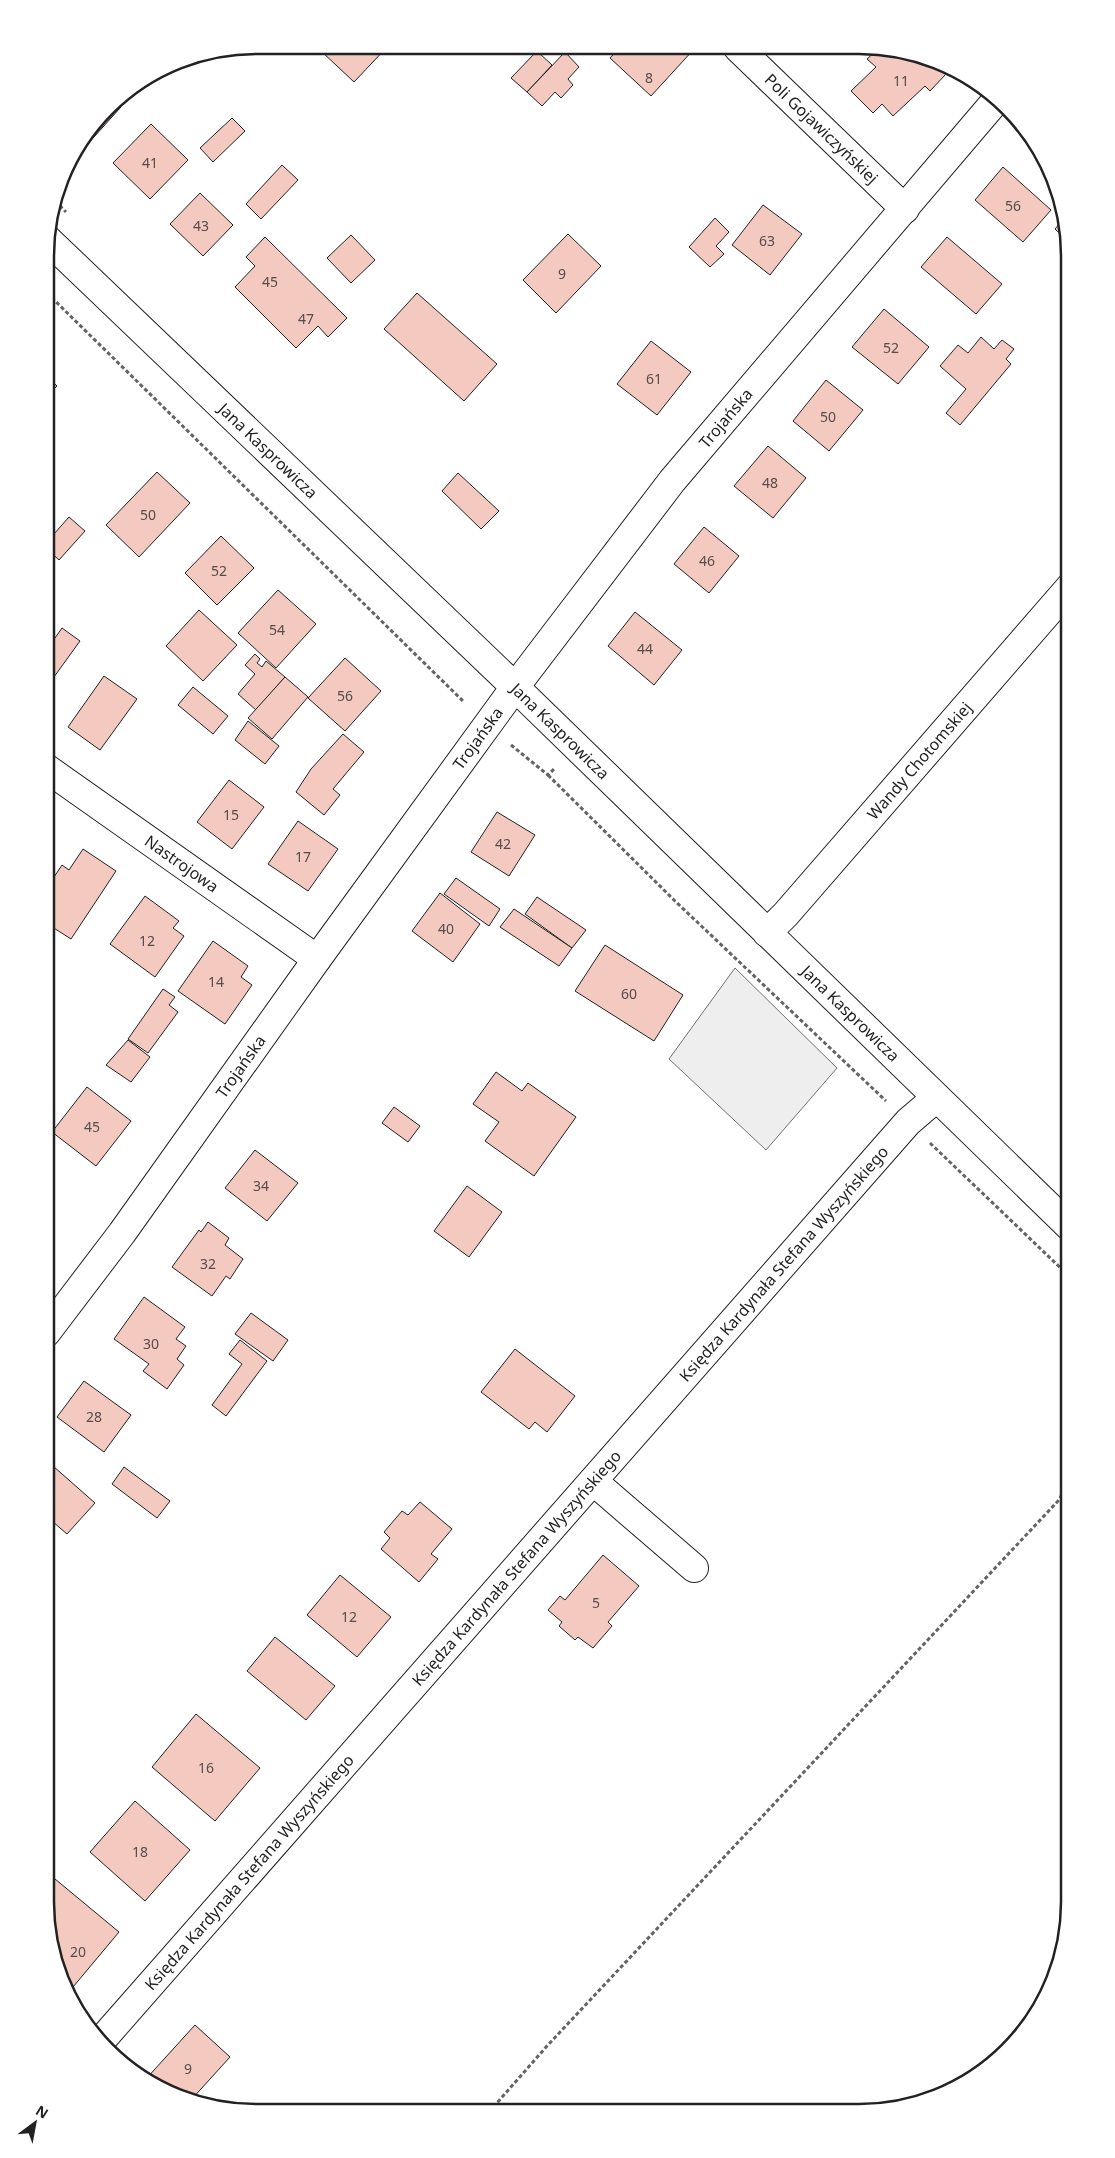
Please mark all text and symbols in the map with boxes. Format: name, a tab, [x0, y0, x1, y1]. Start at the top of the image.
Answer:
house number: 8	[645, 68, 653, 87]
street label: Poli Gojawiczyńskiej	[760, 69, 883, 188]
house number: 11	[893, 71, 909, 90]
house number: 41	[142, 153, 158, 172]
house number: 56	[1005, 196, 1021, 215]
house number: 43	[193, 216, 209, 235]
house number: 63	[759, 231, 775, 250]
house number: 9	[558, 264, 566, 283]
house number: 45	[262, 272, 278, 291]
house number: 47	[298, 309, 314, 328]
house number: 52	[883, 338, 899, 357]
house number: 61	[646, 369, 662, 388]
street label: Trojańska	[694, 383, 757, 453]
street label: Jana Kasprowicza	[212, 397, 322, 503]
house number: 50	[820, 407, 836, 426]
house number: 48	[762, 473, 778, 492]
house number: 50	[140, 505, 156, 524]
house number: 46	[699, 551, 715, 570]
house number: 52	[211, 561, 227, 580]
house number: 54	[269, 620, 285, 639]
house number: 44	[637, 639, 653, 658]
street label: Jana Kasprowicza	[505, 677, 614, 784]
house number: 56	[337, 686, 353, 705]
street label: Wandy Chotomskiej	[862, 697, 976, 824]
street label: Trojańska	[448, 703, 508, 774]
house number: 15	[223, 805, 239, 824]
street label: Nastrojowa	[140, 830, 223, 897]
house number: 42	[495, 834, 511, 853]
house number: 17	[295, 847, 311, 866]
house number: 40	[438, 919, 454, 938]
house number: 12	[139, 931, 155, 950]
street label: Jana Kasprowicza	[795, 959, 905, 1066]
house number: 14	[208, 972, 224, 991]
house number: 60	[621, 984, 637, 1003]
street label: Trojańska	[211, 1031, 270, 1102]
house number: 45	[84, 1117, 100, 1136]
street label: Księdza Kardynała Stefana Wyszyńskiego	[674, 1141, 893, 1386]
house number: 34	[253, 1176, 269, 1195]
house number: 32	[200, 1254, 216, 1273]
house number: 30	[143, 1334, 159, 1353]
house number: 28	[86, 1407, 102, 1426]
street label: Księdza Kardynała Stefana Wyszyńskiego	[407, 1445, 626, 1691]
house number: 5	[592, 1593, 600, 1612]
house number: 12	[341, 1607, 357, 1626]
street label: Księdza Kardynała Stefana Wyszyńskiego	[140, 1750, 359, 1995]
house number: 16	[198, 1758, 214, 1777]
house number: 18	[132, 1842, 148, 1861]
house number: 20	[70, 1942, 86, 1961]
house number: 9	[184, 2059, 192, 2078]
north arrow	[10, 2098, 60, 2148]
text: N	[32, 2100, 52, 2123]

